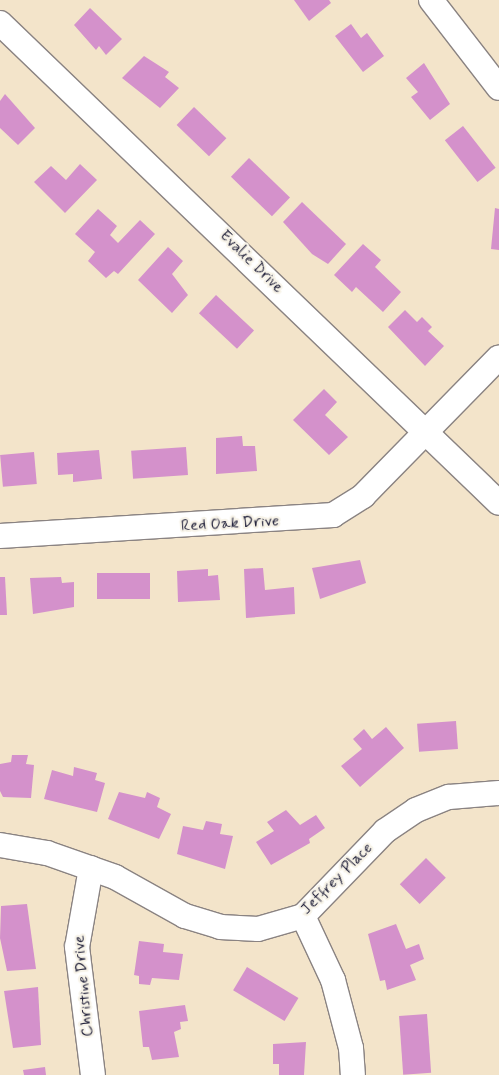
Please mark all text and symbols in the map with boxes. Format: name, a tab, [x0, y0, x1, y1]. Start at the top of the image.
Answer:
street label: Evalie Drive	[215, 227, 287, 297]
street label: Red Oak Drive	[182, 512, 278, 536]
street label: Jeffrey Place	[298, 840, 376, 918]
street label: Christine Drive	[70, 935, 98, 1037]

